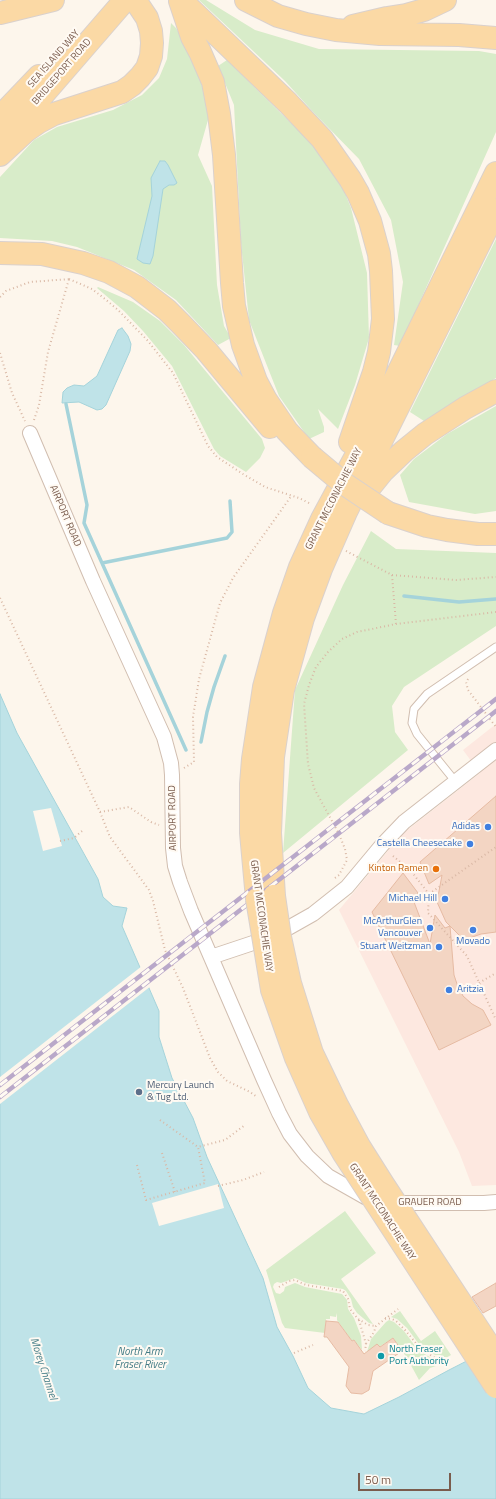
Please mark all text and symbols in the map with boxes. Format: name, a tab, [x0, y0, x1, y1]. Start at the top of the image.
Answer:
street label: SEA ISLAND WAY	[26, 28, 82, 90]
street label: BRIDGEPORT ROAD	[30, 36, 94, 108]
street label: GRANT MCCONACHIE WAY	[303, 446, 365, 552]
street label: AIRPORT ROAD	[47, 483, 83, 549]
street label: AIRPORT ROAD	[166, 785, 180, 851]
place label: Adidas	[452, 821, 480, 833]
marker: Adidas	[483, 822, 493, 832]
place label: Castella Cheesecake	[377, 838, 462, 850]
marker: Castella Cheesecake	[465, 839, 475, 849]
street label: GRANT MCCONACHIE WAY	[247, 859, 275, 973]
place label: Kinton Ramen	[368, 863, 428, 875]
marker: Kinton Ramen	[431, 864, 441, 874]
place label: Michael Hill	[389, 893, 437, 905]
marker: Michael Hill	[440, 894, 450, 904]
place label: McArthurGlen Vancouver	[363, 916, 422, 940]
marker: McArthurGlen Vancouver	[425, 923, 435, 933]
marker: Movado	[468, 925, 478, 935]
place label: Movado	[456, 936, 490, 948]
place label: Stuart Weitzman	[360, 941, 431, 953]
marker: Stuart Weitzman	[434, 942, 444, 952]
place label: Aritzia	[457, 984, 484, 996]
marker: Aritzia	[444, 985, 454, 995]
place label: Mercury Launch & Tug Ltd.	[147, 1080, 214, 1104]
marker: Mercury Launch & Tug Ltd.	[134, 1087, 144, 1097]
street label: GRANT MCCONACHIE WAY	[346, 1162, 418, 1262]
street label: GRAUER ROAD	[398, 1197, 462, 1209]
water label: Morey Channel	[27, 1336, 59, 1402]
place label: North Fraser Port Authority	[389, 1344, 449, 1368]
water label: North Arm Fraser River	[114, 1345, 166, 1371]
marker: North Fraser Port Authority	[376, 1351, 386, 1361]
scale bar	[360, 1465, 453, 1491]
text: 50 m	[365, 1470, 391, 1489]

